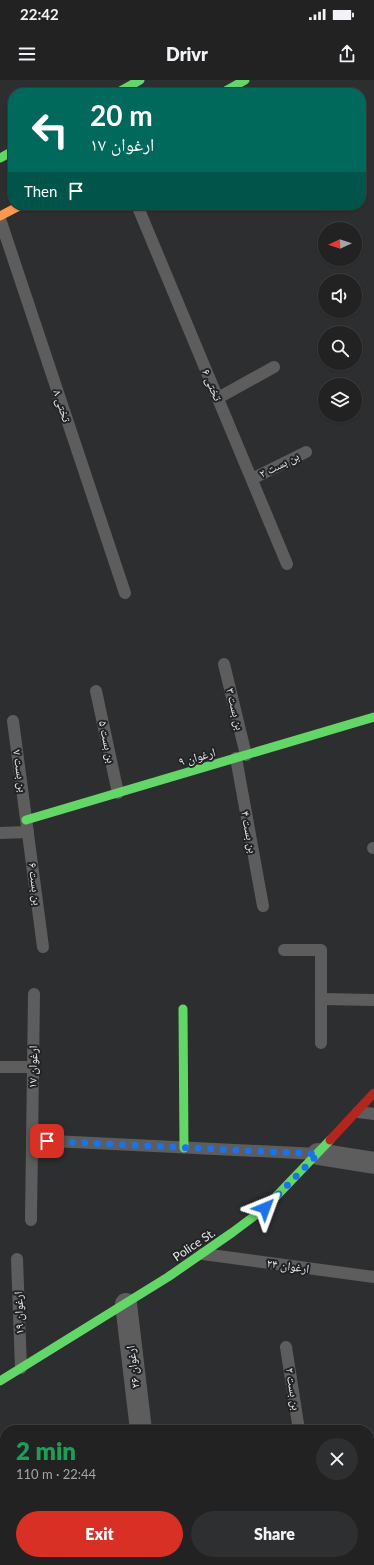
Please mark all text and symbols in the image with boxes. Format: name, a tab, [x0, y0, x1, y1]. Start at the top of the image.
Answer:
text: 22:42	[20, 5, 59, 23]
icon: menu	[16, 43, 38, 65]
text: Drivr	[166, 43, 208, 65]
icon: share	[336, 43, 358, 65]
text: 20 m	[90, 98, 153, 132]
icon: left	[24, 104, 76, 156]
text: ارغوان ۱۷	[90, 133, 154, 155]
icon: arrive	[65, 180, 87, 202]
text: Then	[24, 182, 57, 200]
north arrow	[318, 222, 362, 266]
map controls	[318, 222, 362, 422]
button: sound	[318, 274, 362, 318]
button: search	[318, 326, 362, 370]
street label: تختی ۶	[199, 367, 226, 403]
button: layers	[318, 378, 362, 422]
street label: تختی ۸	[50, 388, 75, 424]
street label: بن بست ۲	[256, 448, 301, 481]
street label: بن بست ۳	[223, 686, 248, 732]
street label: بن بست ۵	[95, 719, 119, 765]
street label: ارغوان ۹	[177, 744, 217, 769]
street label: بن بست ۷	[10, 749, 31, 793]
street label: بن بست ۴	[238, 809, 261, 854]
street label: بن بست ۶	[25, 862, 46, 906]
street label: ارغوان ۱۷	[25, 1045, 40, 1089]
pin	[30, 1124, 64, 1158]
icon: arrive	[36, 1130, 58, 1152]
position arrow	[244, 1187, 286, 1229]
street label: Police St.	[170, 1225, 218, 1264]
street label: ارغوان ۲۴	[266, 1255, 310, 1276]
street label: ارغوان ۱۹	[10, 1291, 27, 1335]
street label: ارغوان ۲۶	[122, 1345, 143, 1389]
street label: بن بست ۲	[282, 1367, 304, 1411]
text: 2 min	[16, 1436, 76, 1465]
button: close	[316, 1438, 358, 1480]
text: 110 m · 22:44	[16, 1466, 96, 1482]
button: Exit	[16, 1511, 183, 1557]
button: Share	[191, 1511, 358, 1557]

